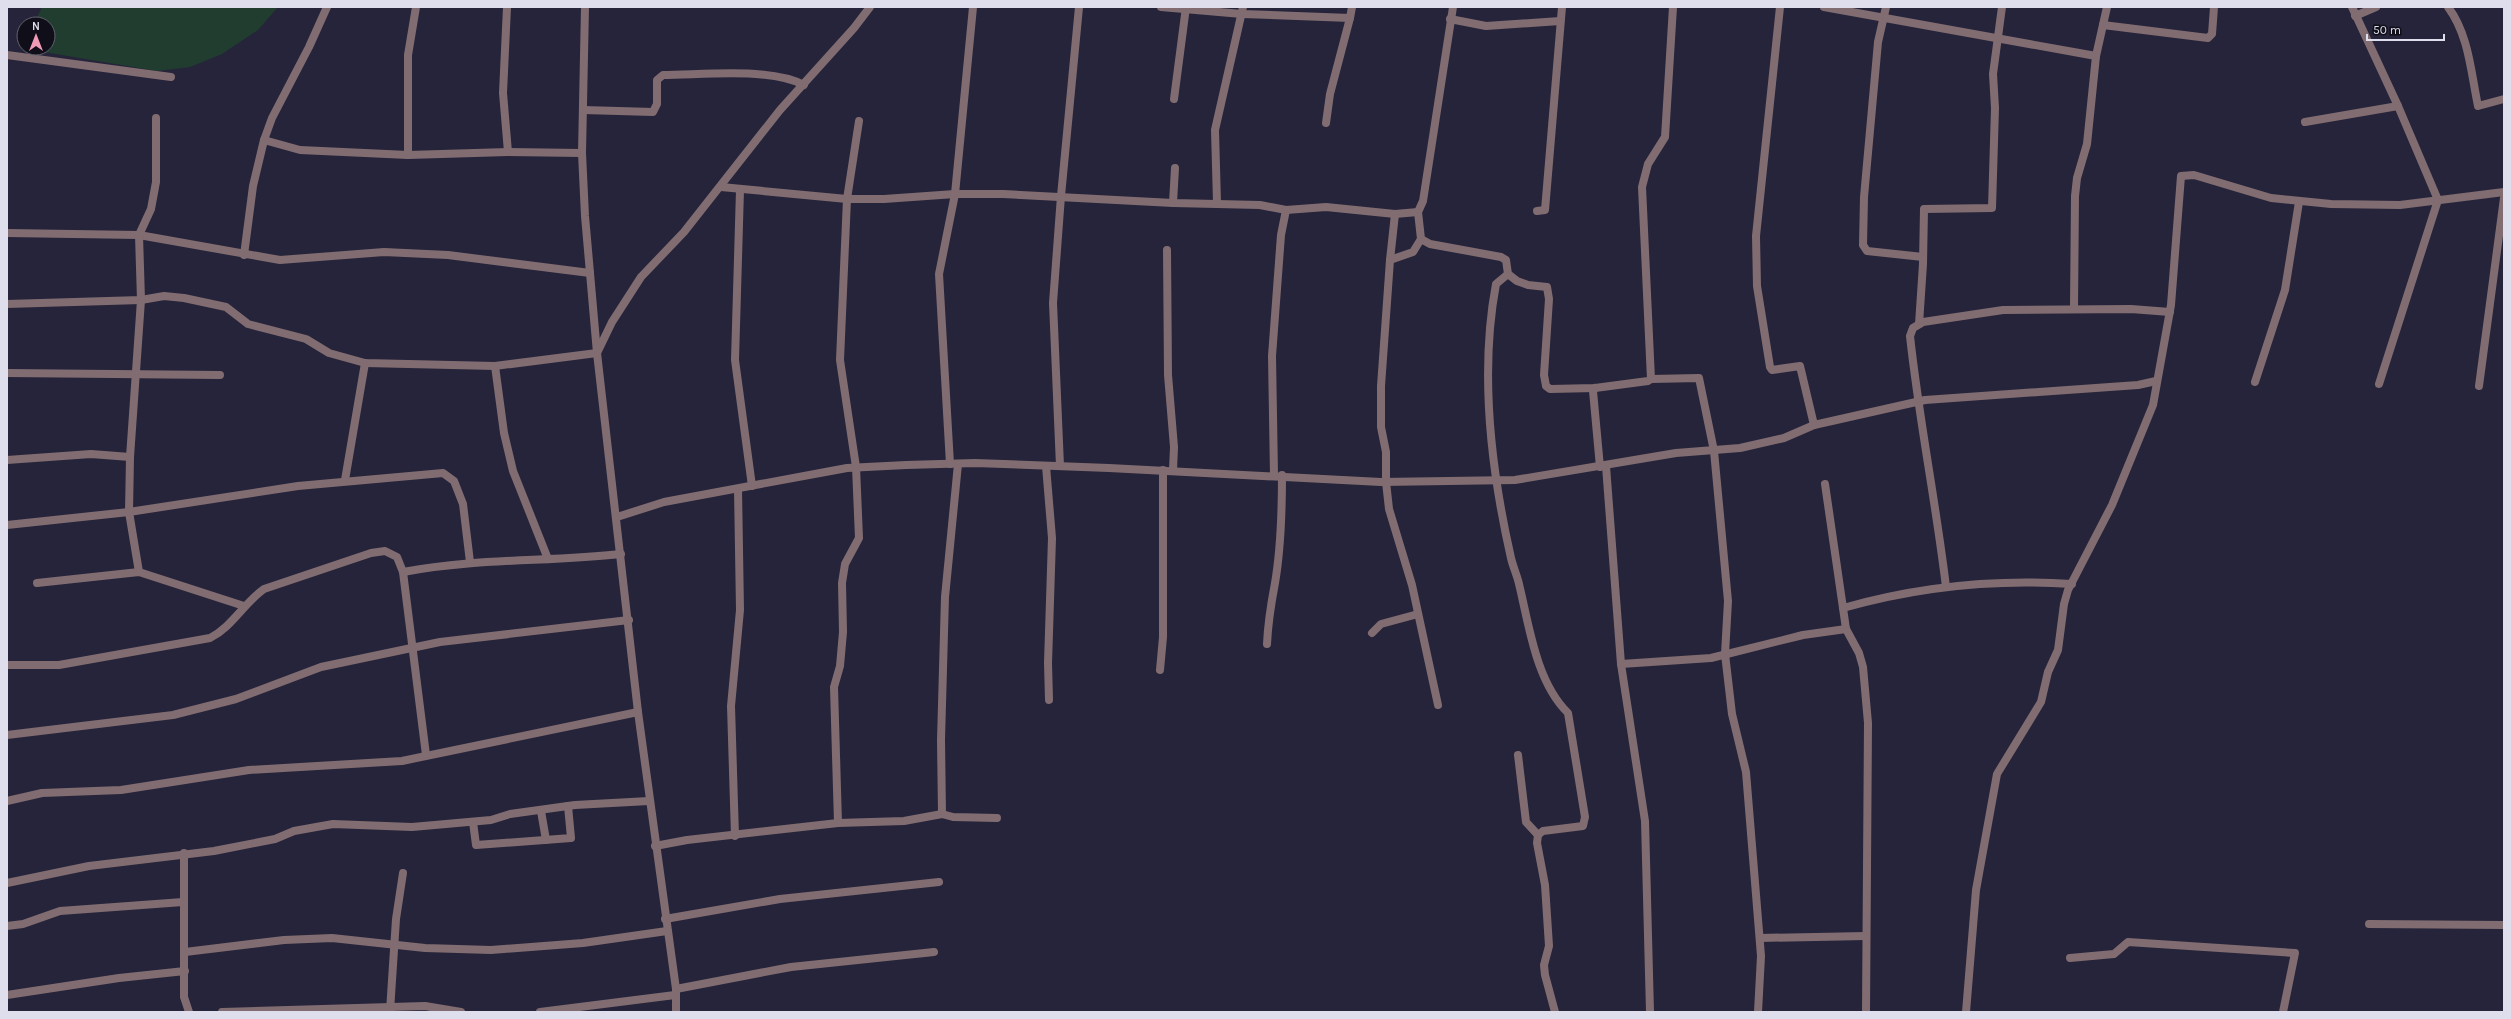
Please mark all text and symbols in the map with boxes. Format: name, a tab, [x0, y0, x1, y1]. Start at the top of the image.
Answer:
north arrow	[16, 16, 56, 56]
scale bar	[2367, 16, 2444, 42]
text: N	[32, 20, 40, 33]
text: 50 m	[2373, 23, 2401, 37]

